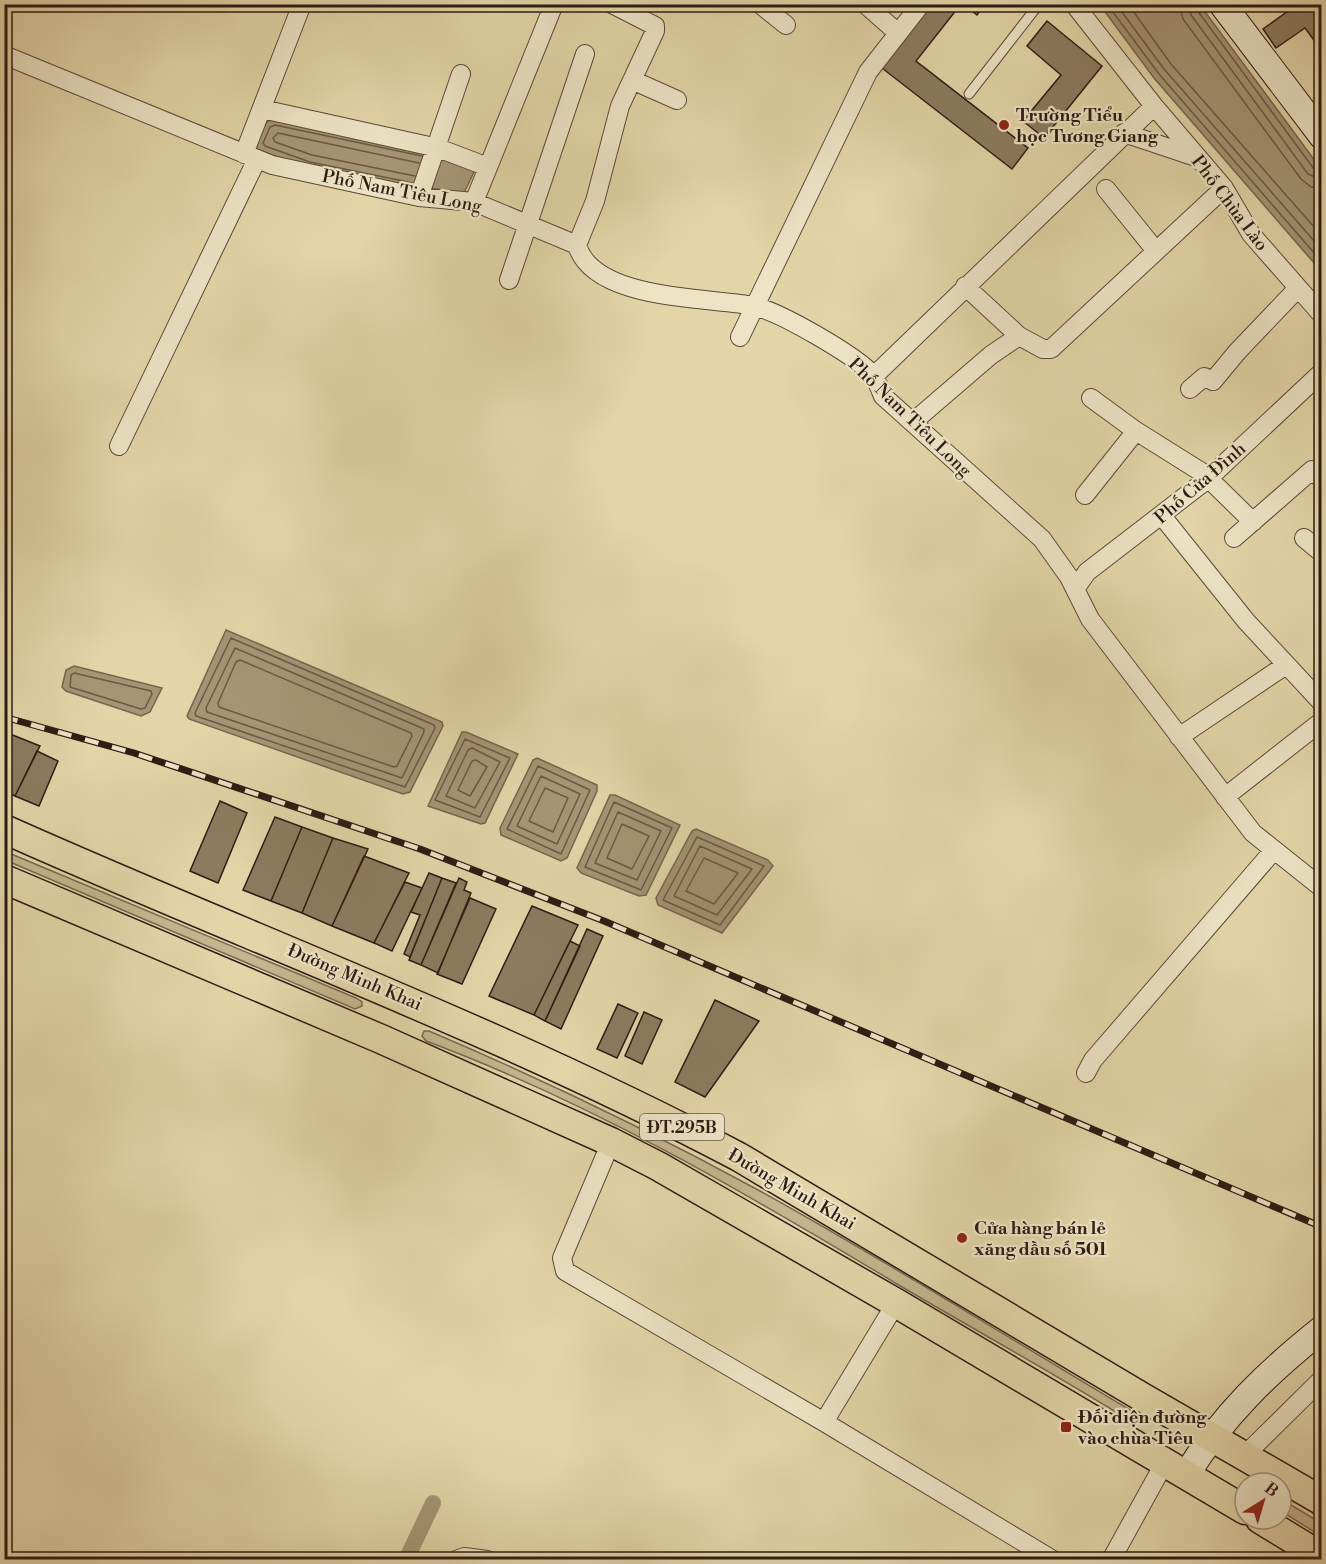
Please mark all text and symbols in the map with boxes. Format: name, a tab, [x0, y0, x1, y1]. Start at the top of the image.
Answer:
place label: Trường Tiểu học Tương Giang	[1016, 104, 1159, 148]
marker: Trường Tiểu học Tương Giang	[997, 118, 1011, 132]
street label: Phố Chùa Lào	[1186, 151, 1273, 256]
street label: Phố Nam Tiêu Long	[320, 165, 484, 218]
street label: Phố Nam Tiêu Long	[843, 353, 976, 482]
street label: Phố Cửa Đình	[1150, 437, 1251, 529]
street label: Đường Minh Khai	[284, 939, 426, 1016]
road number: ĐT.295B	[640, 1114, 724, 1140]
street label: Đường Minh Khai	[724, 1143, 860, 1235]
place label: Cửa hàng bán lẻ xăng dầu số 501	[974, 1217, 1107, 1261]
marker: Cửa hàng bán lẻ xăng dầu số 501	[955, 1231, 969, 1245]
place label: Đối diện đường vào chùa Tiêu	[1077, 1406, 1207, 1450]
marker: Đối diện đường vào chùa Tiêu	[1059, 1420, 1073, 1434]
north arrow	[1233, 1471, 1293, 1531]
text: B	[1261, 1478, 1282, 1501]

